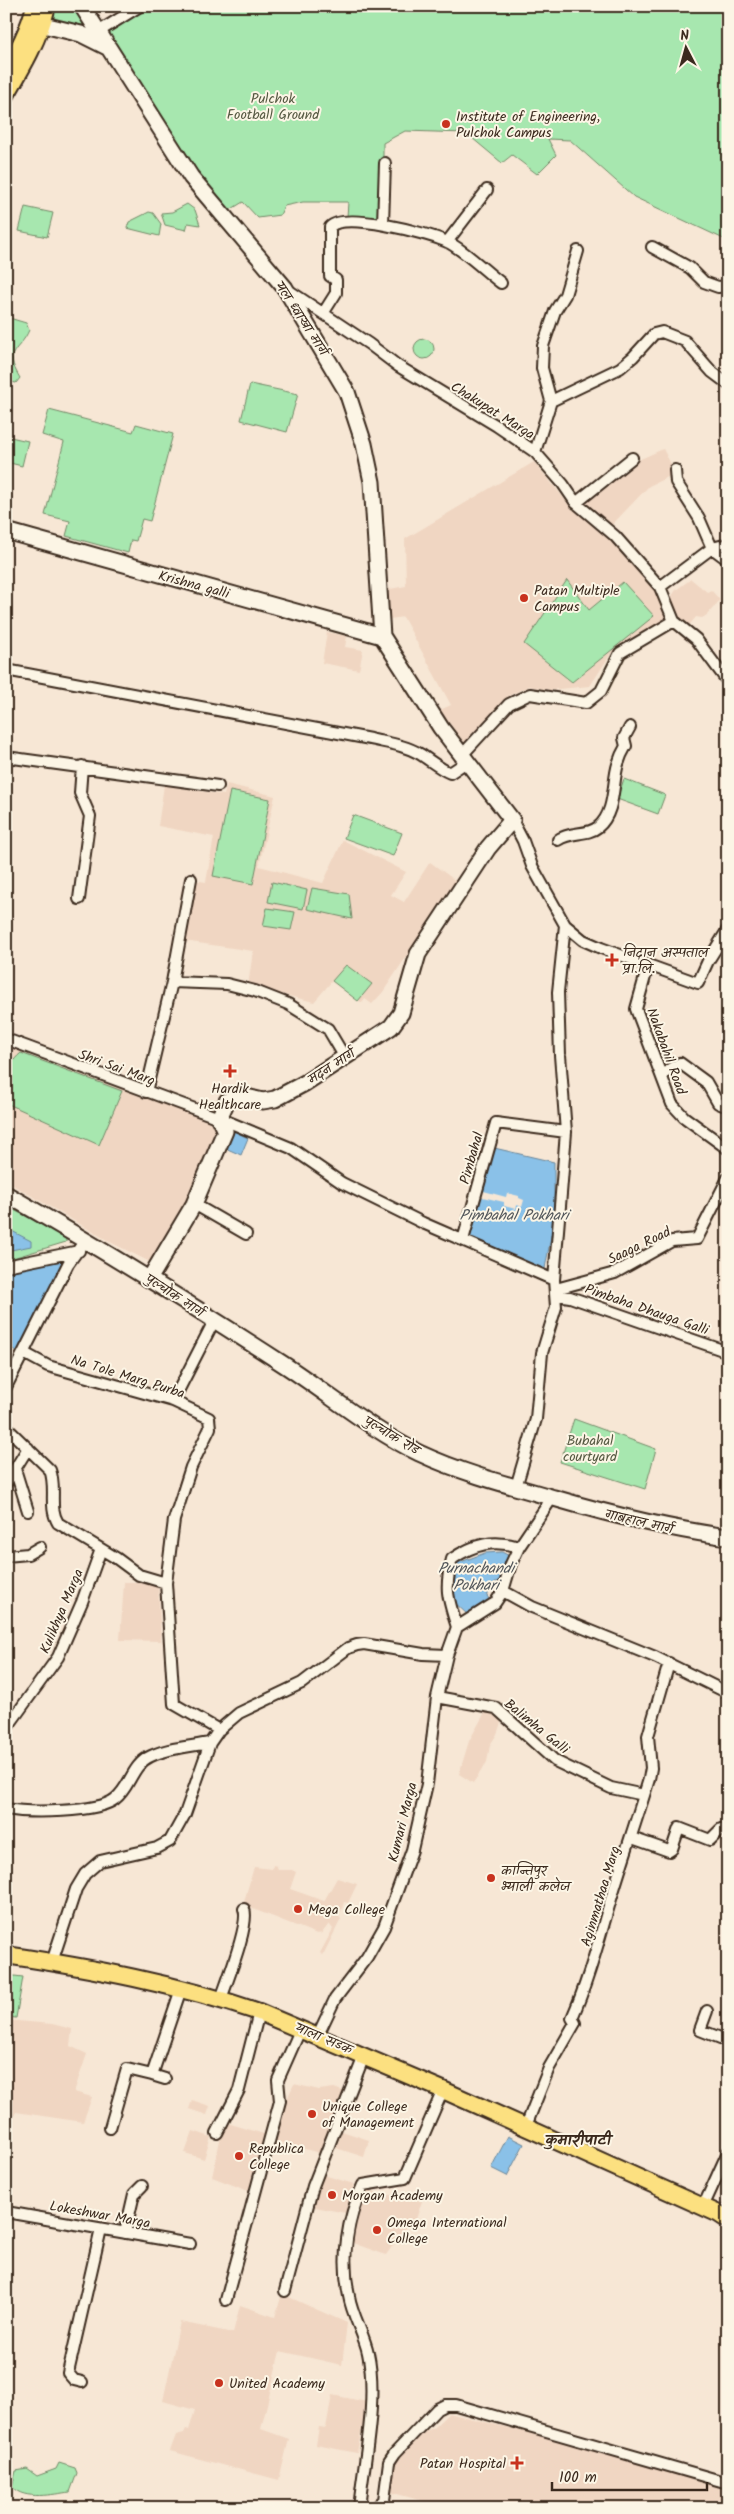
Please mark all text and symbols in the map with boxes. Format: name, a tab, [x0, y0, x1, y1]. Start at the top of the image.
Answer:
north arrow	[662, 22, 712, 72]
text: N	[679, 25, 690, 47]
park label: Pulchok Football Ground	[227, 88, 320, 126]
place label: Institute of Engineering, Pulchok Campus	[456, 106, 600, 144]
marker: Institute of Engineering, Pulchok Campus	[440, 118, 452, 130]
street label: यल ध्वाखा मार्ग	[268, 276, 335, 363]
street label: Chakupat Marga	[446, 376, 539, 445]
street label: Krishna galli	[156, 565, 232, 605]
place label: Patan Multiple Campus	[534, 580, 620, 618]
marker: Patan Multiple Campus	[518, 592, 530, 604]
place label: निदान अस्पताल प्रा.लि.	[622, 942, 711, 980]
marker: निदान अस्पताल प्रा.लि.	[605, 953, 619, 967]
street label: Nakabahil Road	[640, 1005, 692, 1099]
street label: मदन मार्ग	[303, 1042, 362, 1090]
street label: Shri Sai Marg	[75, 1044, 158, 1092]
marker: Hardik Healthcare	[223, 1064, 237, 1078]
place label: Hardik Healthcare	[199, 1078, 262, 1116]
street label: Pimbahal	[454, 1129, 490, 1187]
water label: Pimbahal Pokhari	[460, 1204, 572, 1228]
street label: Saaga Road	[604, 1221, 675, 1271]
street label: पुल्चोक मार्ग	[139, 1268, 211, 1325]
street label: Pimbaha Dhauga Galli	[582, 1278, 712, 1342]
street label: Na Tole Marg Purba	[68, 1349, 187, 1405]
street label: पुल्चोक रोड	[358, 1410, 426, 1463]
park label: Bubahal courtyard	[563, 1430, 618, 1468]
street label: गाबहाल मार्ग	[603, 1503, 678, 1541]
water label: Purnachandi Pokhari	[438, 1557, 518, 1598]
street label: Kulikhya Marga	[34, 1566, 90, 1657]
street label: Balimha Galli	[499, 1694, 574, 1760]
street label: Kumari Marga	[382, 1780, 424, 1865]
street label: Aginmathaa Marg	[575, 1843, 627, 1949]
place label: कान्तिपुर भ्याली कलेज	[501, 1860, 573, 1898]
marker: कान्तिपुर भ्याली कलेज	[485, 1872, 497, 1884]
place label: Mega College	[308, 1899, 386, 1921]
marker: Mega College	[292, 1903, 304, 1915]
street label: याला सडक	[291, 2017, 358, 2062]
place label: Unique College of Management	[322, 2096, 415, 2134]
marker: Unique College of Management	[306, 2108, 318, 2120]
district label: कुमारीपाटी	[543, 2129, 614, 2153]
place label: Republica College	[249, 2138, 304, 2176]
marker: Republica College	[233, 2150, 245, 2162]
place label: Morgan Academy	[342, 2185, 443, 2207]
marker: Morgan Academy	[326, 2189, 338, 2201]
street label: Lokeshwar Marga	[48, 2195, 152, 2235]
place label: Omega International College	[387, 2212, 507, 2250]
marker: Omega International College	[371, 2224, 383, 2236]
place label: United Academy	[229, 2373, 325, 2395]
marker: United Academy	[213, 2377, 225, 2389]
place label: Patan Hospital	[420, 2453, 507, 2475]
marker: Patan Hospital	[510, 2456, 524, 2470]
scale bar	[552, 2459, 706, 2491]
text: 100 m	[559, 2466, 597, 2490]

